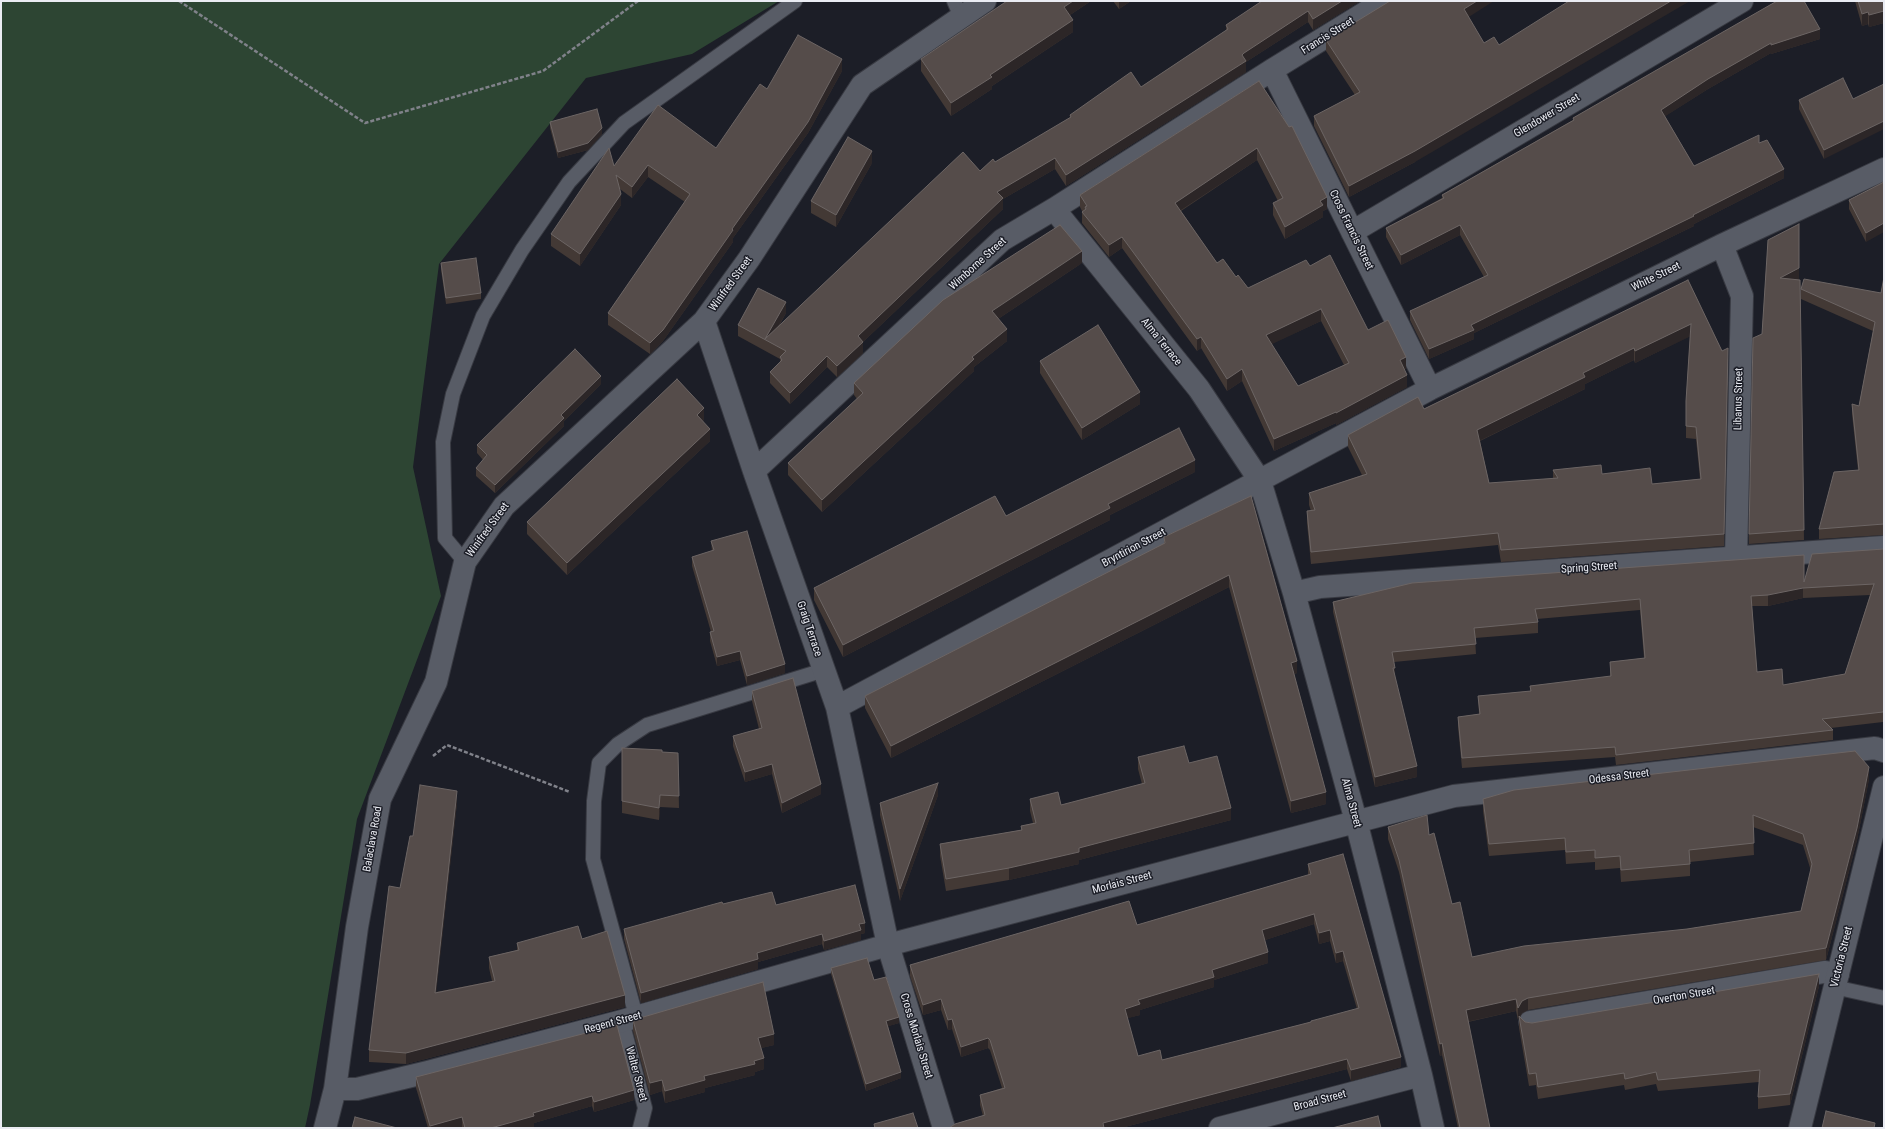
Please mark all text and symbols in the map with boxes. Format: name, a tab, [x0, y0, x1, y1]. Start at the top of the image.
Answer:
street label: Francis Street	[1299, 15, 1357, 57]
street label: Glendower Street	[1512, 91, 1582, 141]
street label: Cross Francis Street	[1326, 188, 1376, 272]
street label: Wimborne Street	[947, 235, 1009, 293]
street label: Winifred Street	[707, 254, 755, 314]
street label: White Street	[1629, 259, 1683, 295]
street label: Alma Terrace	[1138, 316, 1184, 368]
street label: Libanus Street	[1732, 368, 1746, 430]
street label: Winifred Street	[464, 500, 512, 560]
street label: Bryntirion Street	[1100, 526, 1168, 570]
street label: Spring Street	[1561, 559, 1617, 577]
street label: Graig Terrace	[793, 600, 825, 658]
street label: Odessa Street	[1588, 767, 1650, 787]
street label: Alma Street	[1338, 777, 1364, 829]
street label: Balaclava Road	[361, 805, 385, 873]
street label: Morlais Street	[1091, 869, 1153, 897]
street label: Victoria Street	[1828, 925, 1856, 989]
street label: Overton Street	[1652, 984, 1716, 1008]
street label: Cross Morlais Street	[897, 992, 935, 1080]
street label: Regent Street	[583, 1009, 643, 1037]
street label: Walter Street	[622, 1045, 650, 1103]
street label: Broad Street	[1292, 1088, 1348, 1114]

